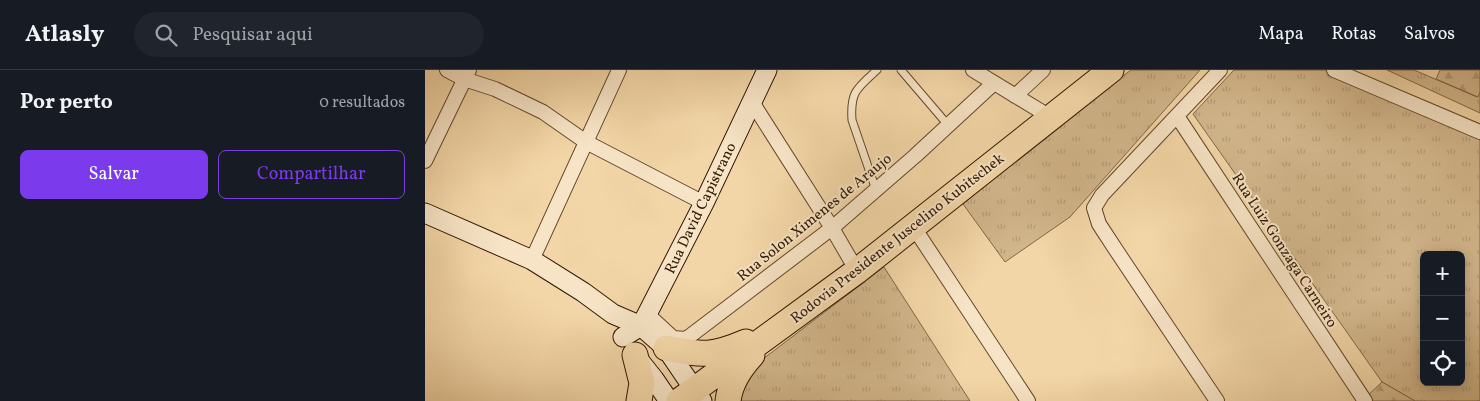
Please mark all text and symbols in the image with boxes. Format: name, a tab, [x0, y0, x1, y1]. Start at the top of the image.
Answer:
search box	[134, 12, 484, 57]
text: Atlasly	[25, 18, 104, 52]
icon: search	[152, 21, 180, 49]
text: Pesquisar aqui	[192, 22, 313, 48]
text: Mapa	[1259, 22, 1304, 47]
text: Rotas	[1332, 22, 1376, 47]
text: Salvos	[1404, 22, 1455, 47]
text: Por perto	[20, 88, 113, 117]
text: 0 resultados	[319, 92, 405, 114]
street label: Rua David Capistrano	[660, 139, 742, 278]
street label: Rua Solon Ximenes de Araujo	[733, 149, 897, 287]
street label: Rodovia Presidente Juscelino Kubitschek	[787, 149, 1009, 329]
button: Salvar	[20, 150, 208, 199]
button: Compartilhar	[218, 150, 405, 199]
street label: Rua Luiz Gonzaga Carneiro	[1226, 169, 1342, 332]
map controls	[1420, 251, 1465, 386]
button: +	[1420, 251, 1465, 296]
button: −	[1420, 296, 1465, 341]
button: locate	[1420, 341, 1465, 386]

